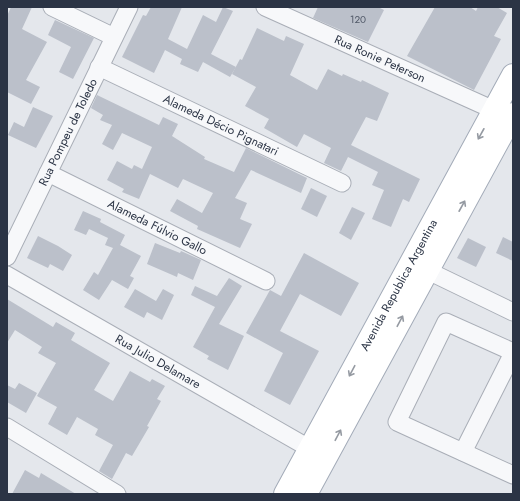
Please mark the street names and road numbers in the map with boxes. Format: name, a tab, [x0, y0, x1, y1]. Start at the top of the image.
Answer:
street label: Rua Ronie Peterson	[331, 30, 428, 87]
street label: Rua Pompeu de Toledo	[34, 75, 102, 189]
street label: Alameda Décio Pignatari	[160, 90, 282, 160]
street label: Alameda Fúlvio Gallo	[104, 195, 211, 260]
street label: Avenida Republica Argentina	[356, 216, 442, 354]
street label: Rua Julio Delamare	[112, 330, 204, 393]

